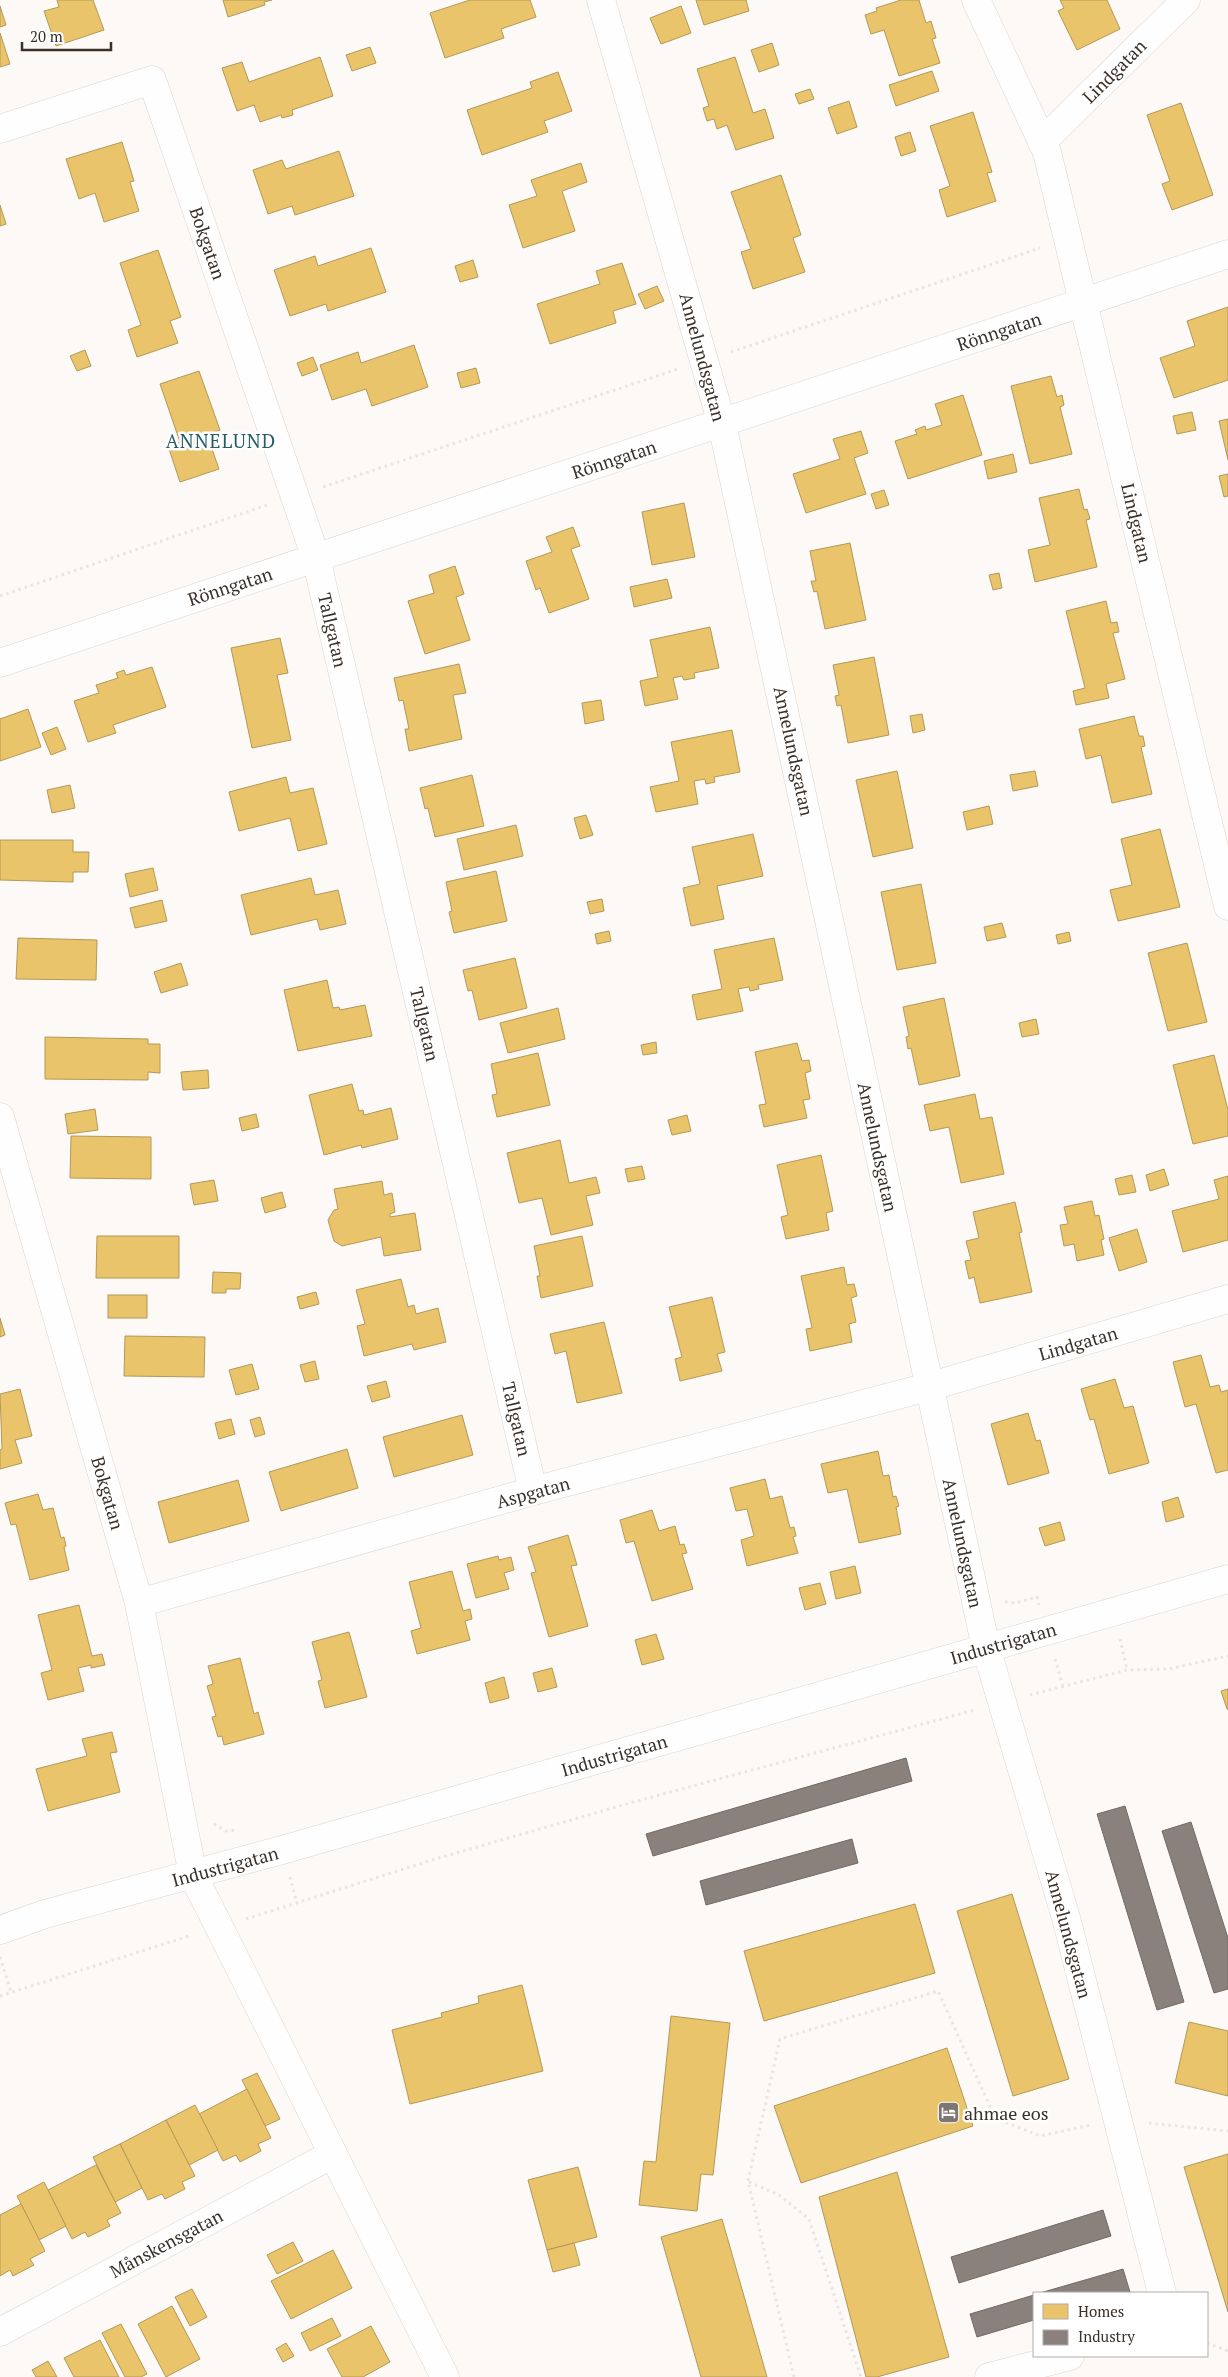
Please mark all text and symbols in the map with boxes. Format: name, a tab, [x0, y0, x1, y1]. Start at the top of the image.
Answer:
scale bar	[22, 20, 111, 52]
text: 20 m	[30, 26, 63, 46]
street label: Lindgatan	[1077, 34, 1151, 108]
street label: Bokgatan	[184, 204, 232, 283]
street label: Annelundsgatan	[674, 290, 732, 424]
street label: Rönngatan	[954, 306, 1045, 356]
district label: ANNELUND	[166, 428, 276, 453]
street label: Rönngatan	[569, 434, 660, 484]
street label: Lindgatan	[1116, 481, 1158, 565]
street label: Rönngatan	[185, 561, 276, 611]
street label: Tallgatan	[313, 590, 353, 670]
street label: Annelundsgatan	[769, 684, 820, 818]
street label: Tallgatan	[405, 984, 445, 1064]
street label: Annelundsgatan	[853, 1080, 904, 1214]
street label: Lindgatan	[1036, 1320, 1121, 1366]
street label: Tallgatan	[497, 1379, 537, 1459]
street label: Bokgatan	[86, 1454, 130, 1533]
street label: Aspgatan	[494, 1471, 573, 1513]
street label: Annelundsgatan	[938, 1476, 989, 1610]
street label: Industrigatan	[947, 1616, 1059, 1670]
street label: Industrigatan	[558, 1728, 670, 1782]
street label: Industrigatan	[169, 1840, 281, 1892]
street label: Annelundsgatan	[1040, 1867, 1098, 2001]
hotel icon: ahmae eos	[936, 2101, 960, 2125]
place label: ahmae eos	[964, 2101, 1049, 2125]
street label: Månskensgatan	[105, 2203, 227, 2283]
legend	[1033, 2292, 1208, 2357]
text: Homes	[1078, 2301, 1124, 2321]
text: Industry	[1078, 2326, 1135, 2346]

